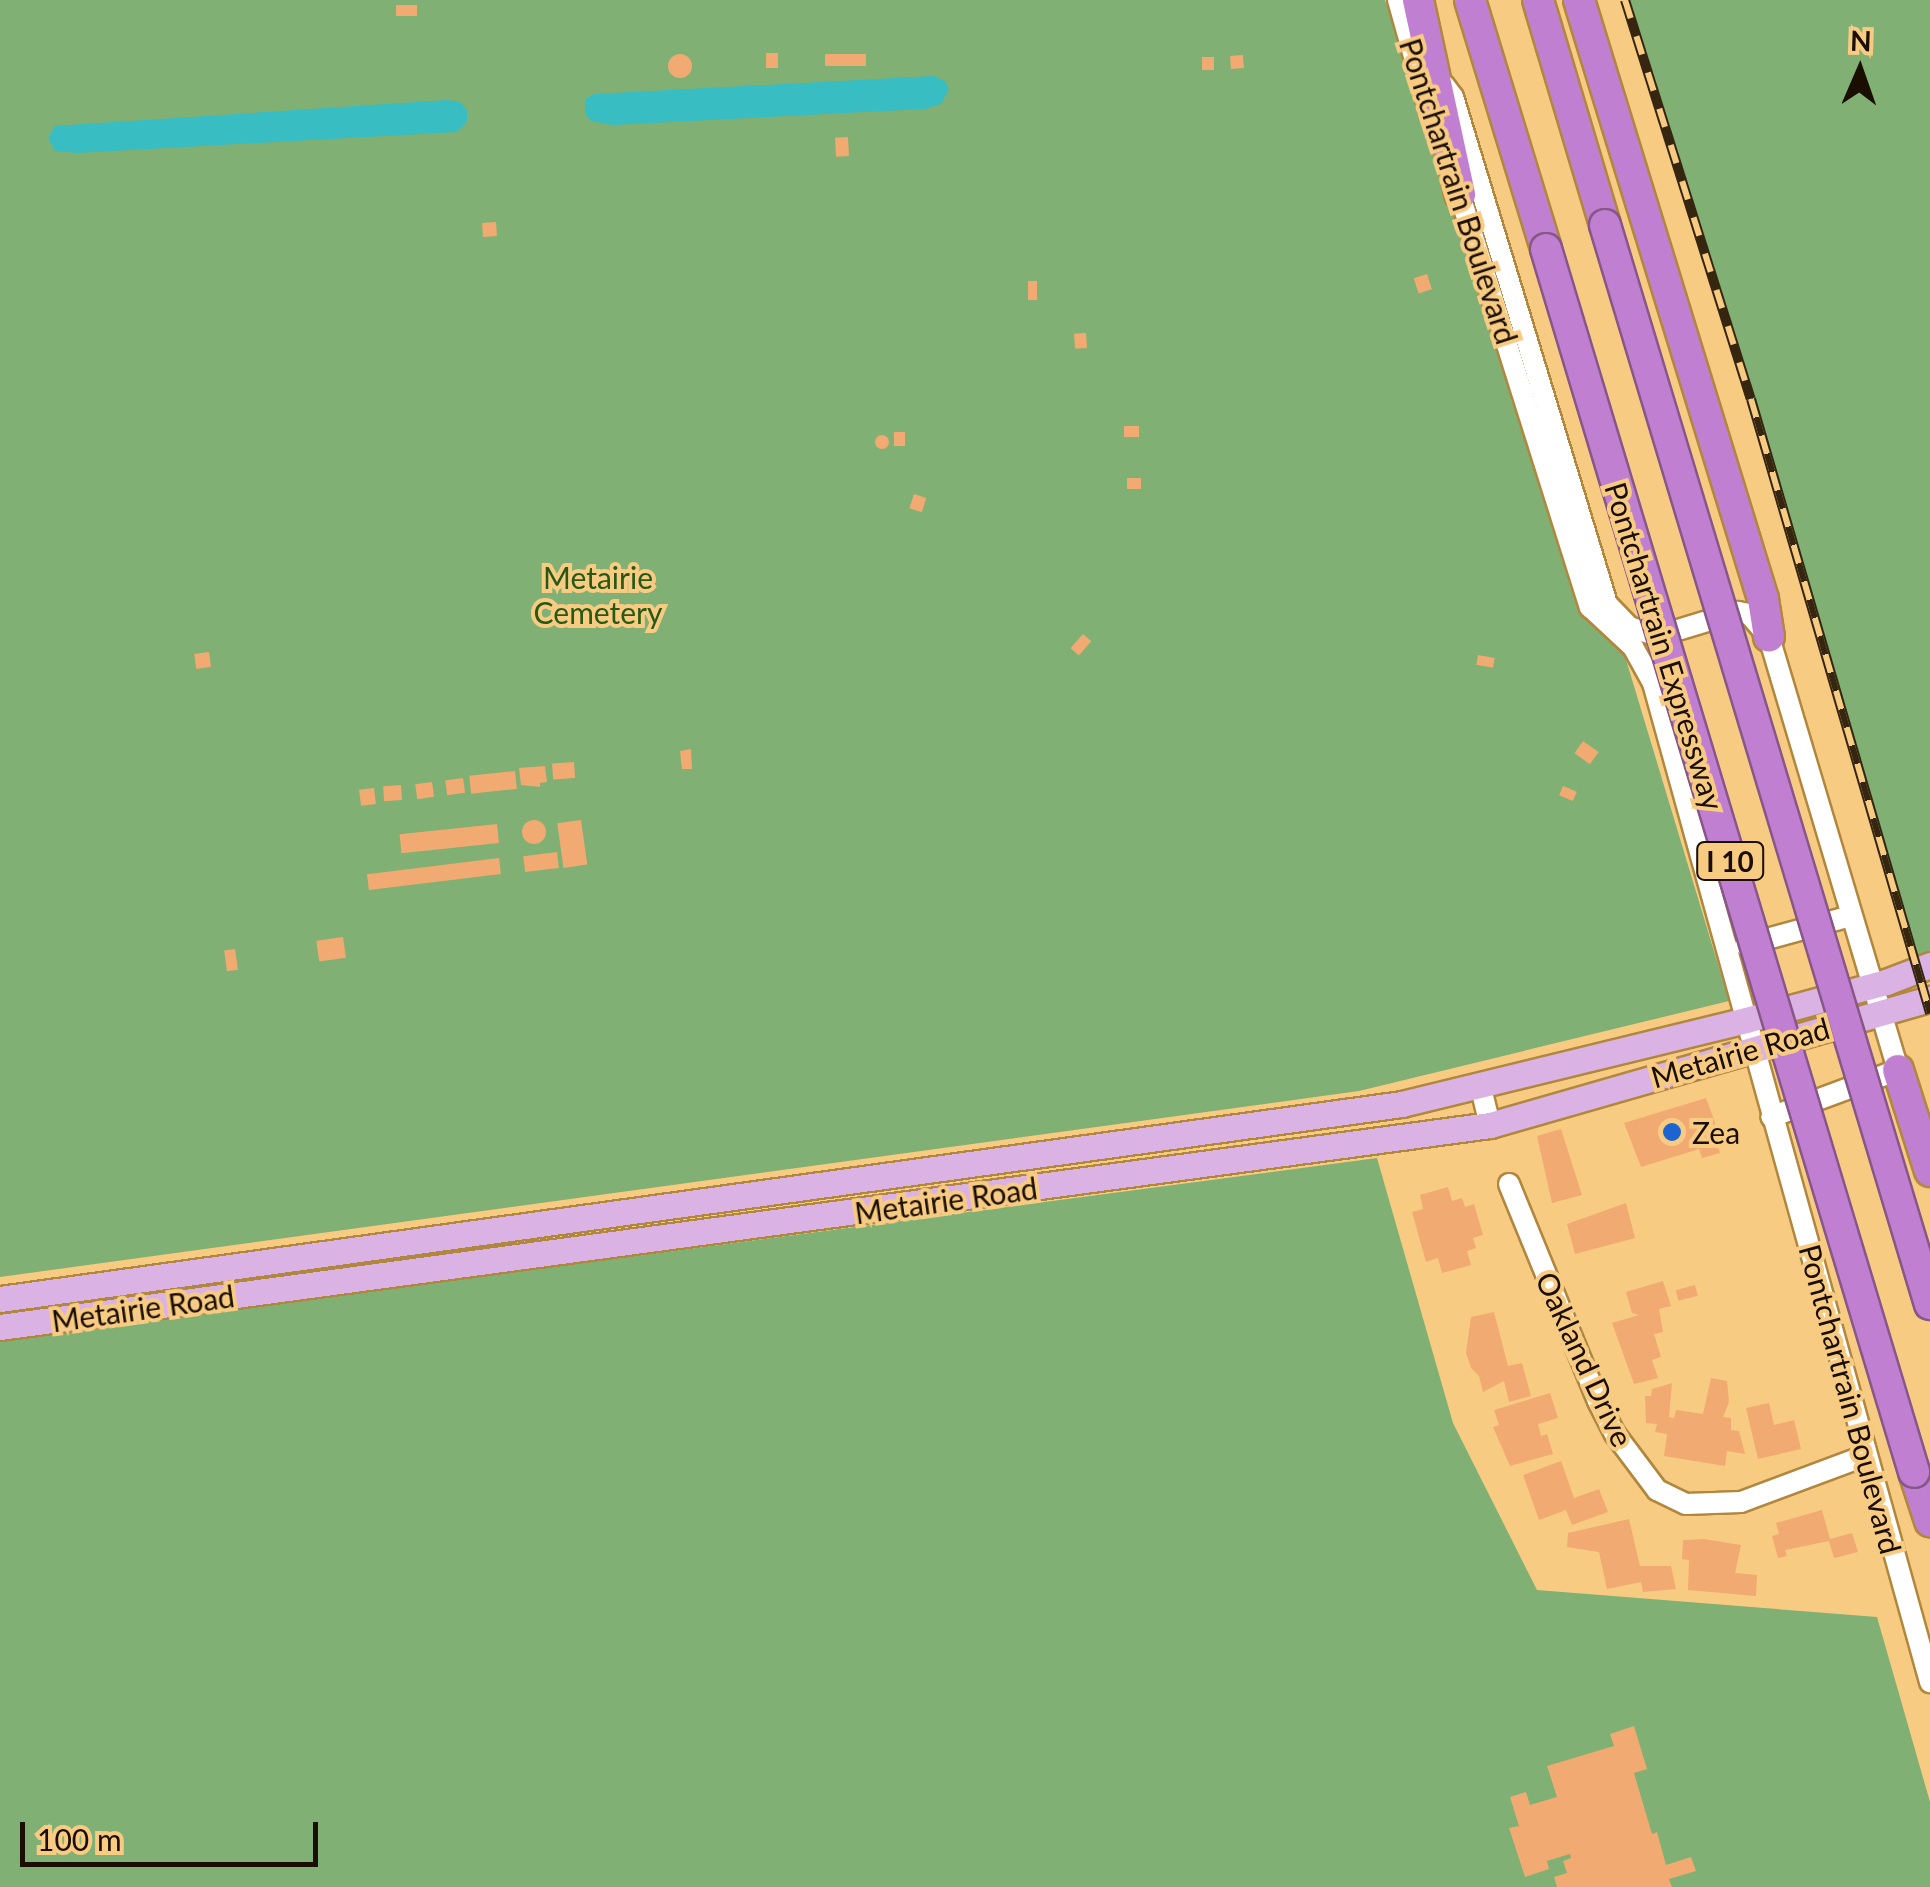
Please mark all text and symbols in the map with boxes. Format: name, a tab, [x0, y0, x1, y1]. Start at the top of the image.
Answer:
north arrow	[1810, 20, 1910, 120]
text: N	[1850, 23, 1872, 57]
street label: Pontchartrain Boulevard	[1393, 34, 1525, 348]
street label: Pontchartrain Expressway	[1598, 478, 1732, 814]
park label: Metairie Cemetery	[534, 559, 662, 630]
road number: I 10	[1695, 838, 1765, 884]
street label: Metairie Road	[1647, 1009, 1833, 1095]
place label: Zea	[1692, 1114, 1740, 1150]
marker: Zea	[1661, 1121, 1683, 1143]
street label: Metairie Road	[852, 1169, 1040, 1231]
street label: Pontchartrain Boulevard	[1792, 1240, 1910, 1558]
street label: Oakland Drive	[1529, 1266, 1641, 1452]
street label: Metairie Road	[49, 1277, 237, 1339]
scale bar	[25, 1802, 322, 1864]
text: 100 m	[37, 1821, 122, 1857]

